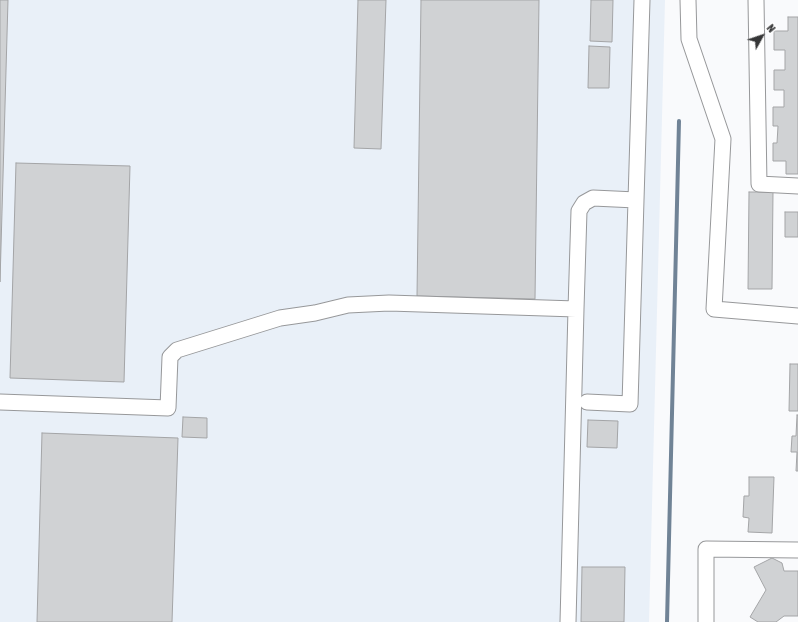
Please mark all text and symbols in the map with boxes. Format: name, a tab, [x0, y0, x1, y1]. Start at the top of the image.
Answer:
north arrow	[742, 16, 782, 56]
text: N	[765, 22, 778, 35]

